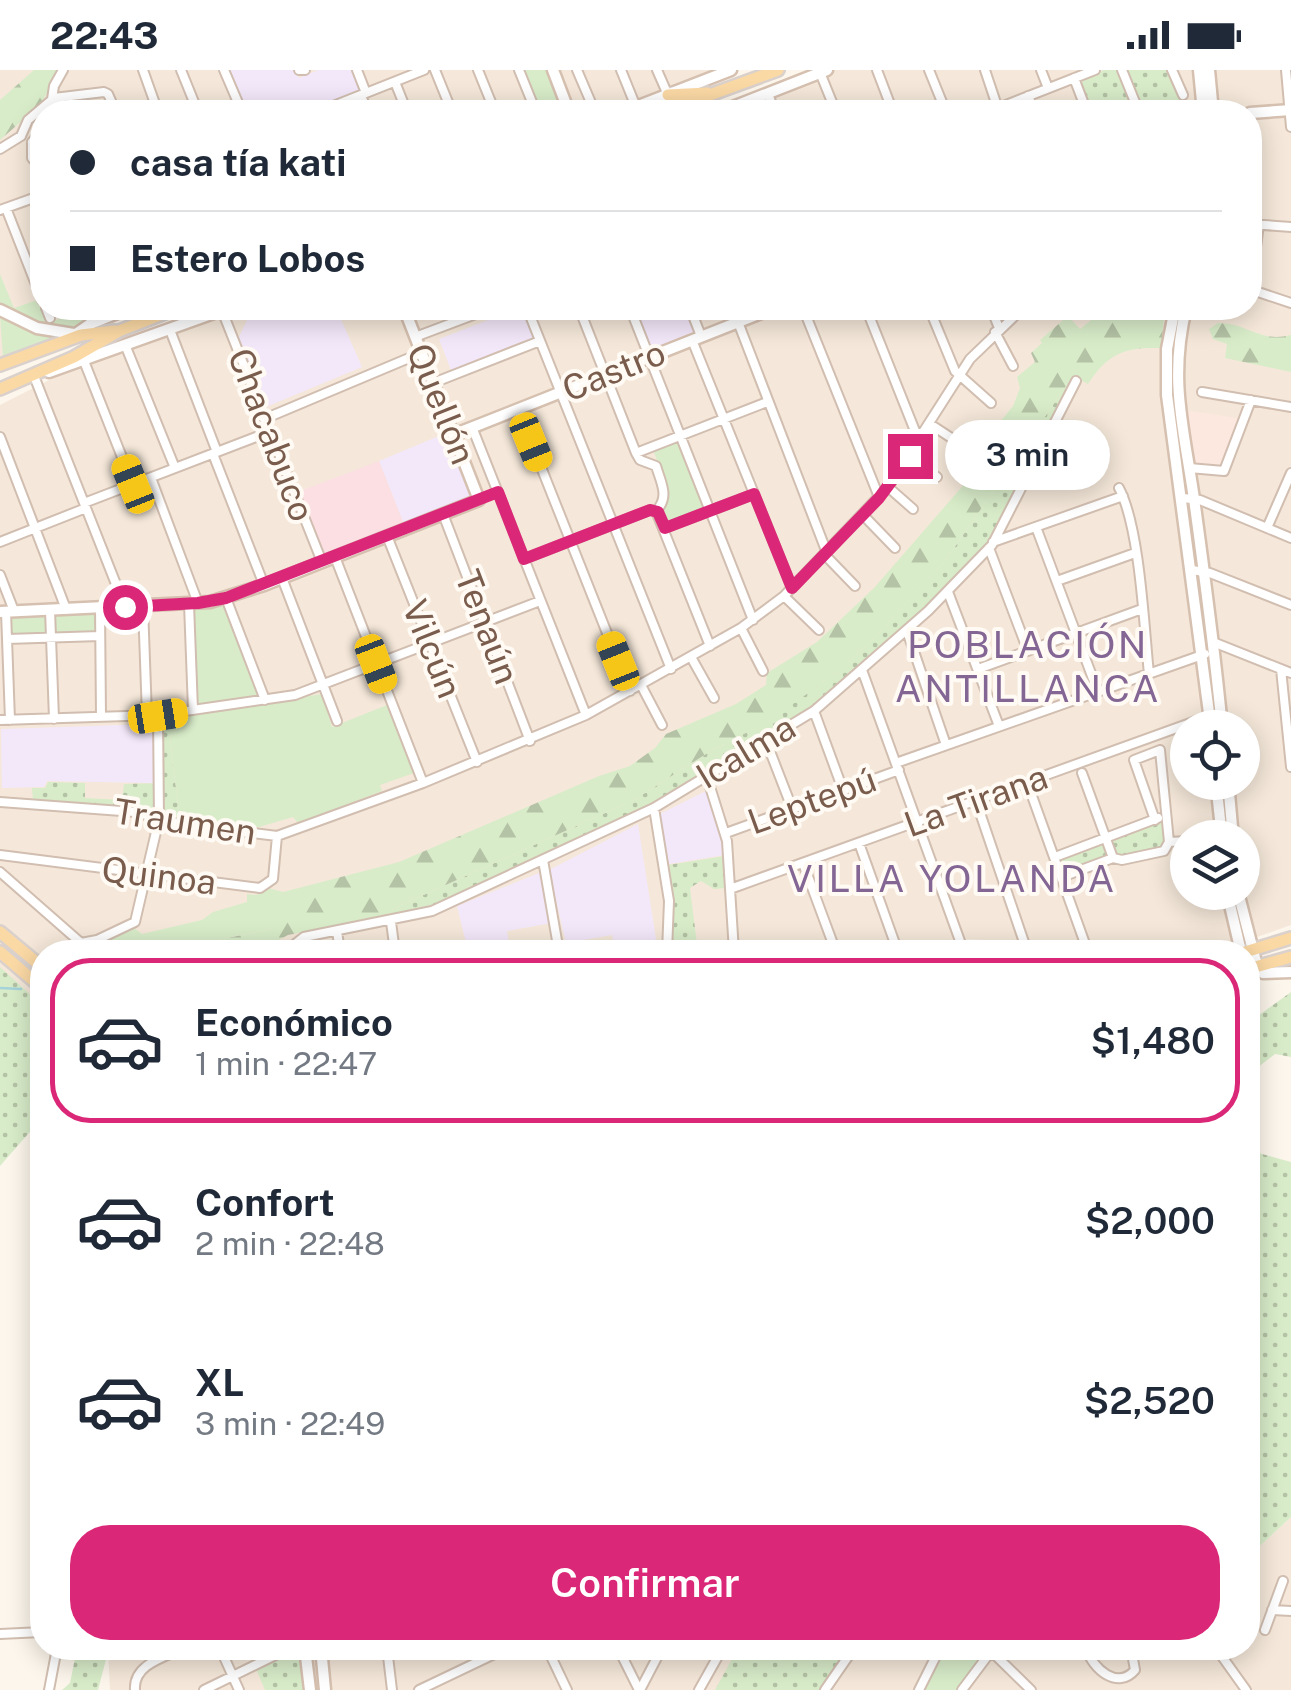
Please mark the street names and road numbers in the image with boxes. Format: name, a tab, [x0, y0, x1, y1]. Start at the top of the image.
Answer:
street label: Castro	[556, 331, 671, 410]
street label: Quellón	[399, 338, 484, 470]
street label: Chacabuco	[220, 343, 323, 527]
street label: Tenaún	[447, 564, 528, 689]
street label: Vilcún	[394, 594, 471, 704]
street label: Icalma	[689, 706, 803, 797]
street label: La Tirana	[899, 756, 1053, 845]
street label: Leptepú	[742, 758, 882, 843]
street label: Traumen	[111, 790, 259, 853]
street label: Quinoa	[100, 848, 218, 903]

